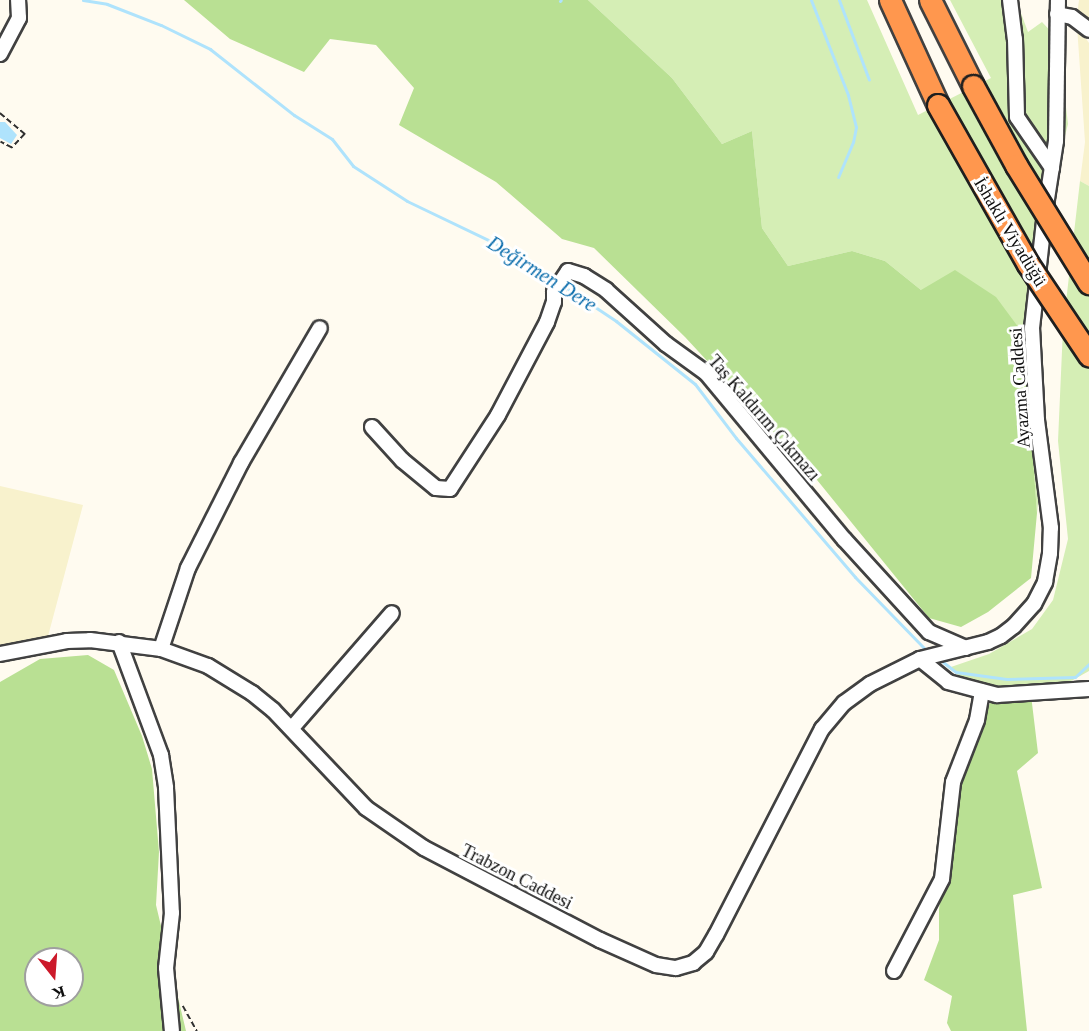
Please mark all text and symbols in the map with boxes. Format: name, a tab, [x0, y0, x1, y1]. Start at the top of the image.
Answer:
street label: İshaklı Viyadüğü	[969, 174, 1051, 290]
water label: Değirmen Dere	[483, 231, 601, 317]
street label: Ayazma Caddesi	[1005, 327, 1035, 449]
street label: Taş Kaldırım Çıkmazı	[703, 351, 825, 485]
street label: Trabzon Caddesi	[458, 840, 576, 914]
north arrow	[24, 947, 84, 1007]
text: K	[50, 983, 67, 1003]

